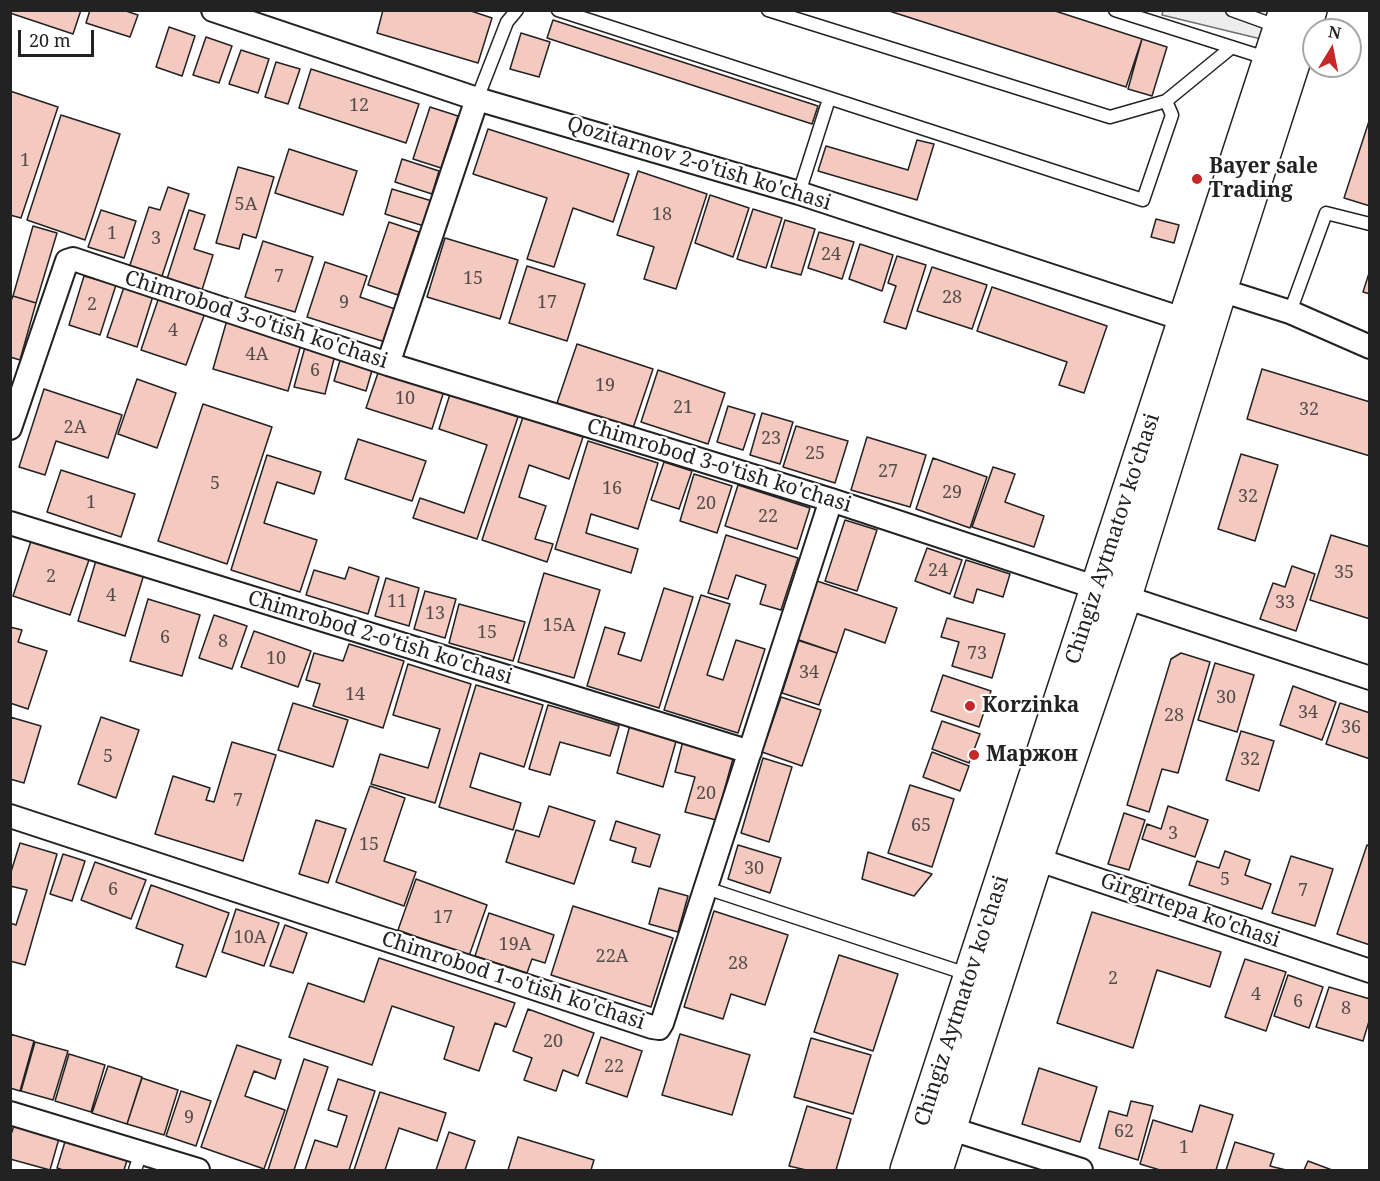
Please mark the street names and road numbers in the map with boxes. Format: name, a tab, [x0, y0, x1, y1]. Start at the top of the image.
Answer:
street label: Qozitarnov 2-o'tish ko'chasi	[564, 112, 834, 216]
street label: Chimrobod 3-o'tish ko'chasi	[121, 265, 391, 375]
street label: Chingiz Aytmatov ko'chasi	[1060, 410, 1166, 668]
street label: Chimrobod 3-o'tish ko'chasi	[584, 414, 854, 518]
street label: Chimrobod 2-o'tish ko'chasi	[245, 586, 515, 690]
street label: Girgirtepa ko'chasi	[1097, 868, 1283, 954]
street label: Chingiz Aytmatov ko'chasi	[909, 872, 1015, 1130]
street label: Chimrobod 1-o'tish ko'chasi	[378, 926, 648, 1036]

